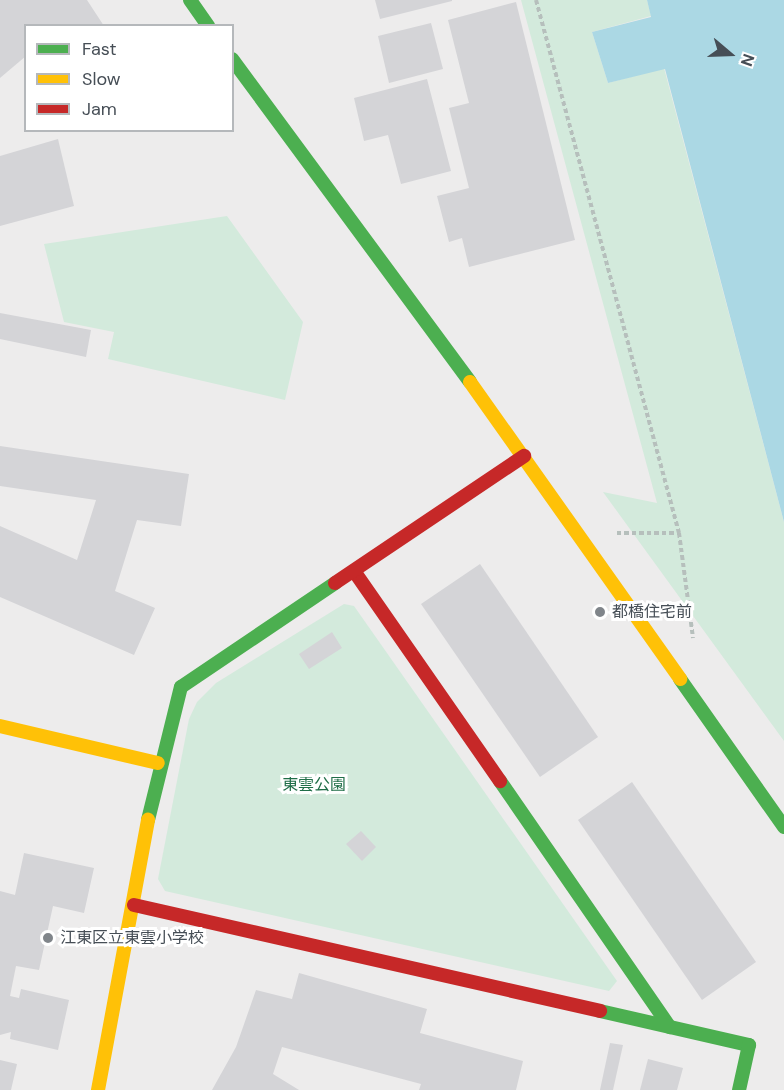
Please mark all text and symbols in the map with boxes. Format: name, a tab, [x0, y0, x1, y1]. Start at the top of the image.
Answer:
legend	[24, 24, 234, 132]
north arrow	[700, 24, 760, 84]
text: Fast	[82, 37, 117, 61]
text: N	[736, 51, 759, 69]
text: Slow	[82, 67, 121, 91]
text: Jam	[82, 97, 117, 121]
place label: 都橋住宅前	[612, 602, 692, 622]
marker: 都橋住宅前	[593, 605, 607, 619]
park label: 東雲公園	[282, 775, 346, 795]
place label: 江東区立東雲小学校	[60, 928, 204, 948]
marker: 江東区立東雲小学校	[41, 931, 55, 945]

